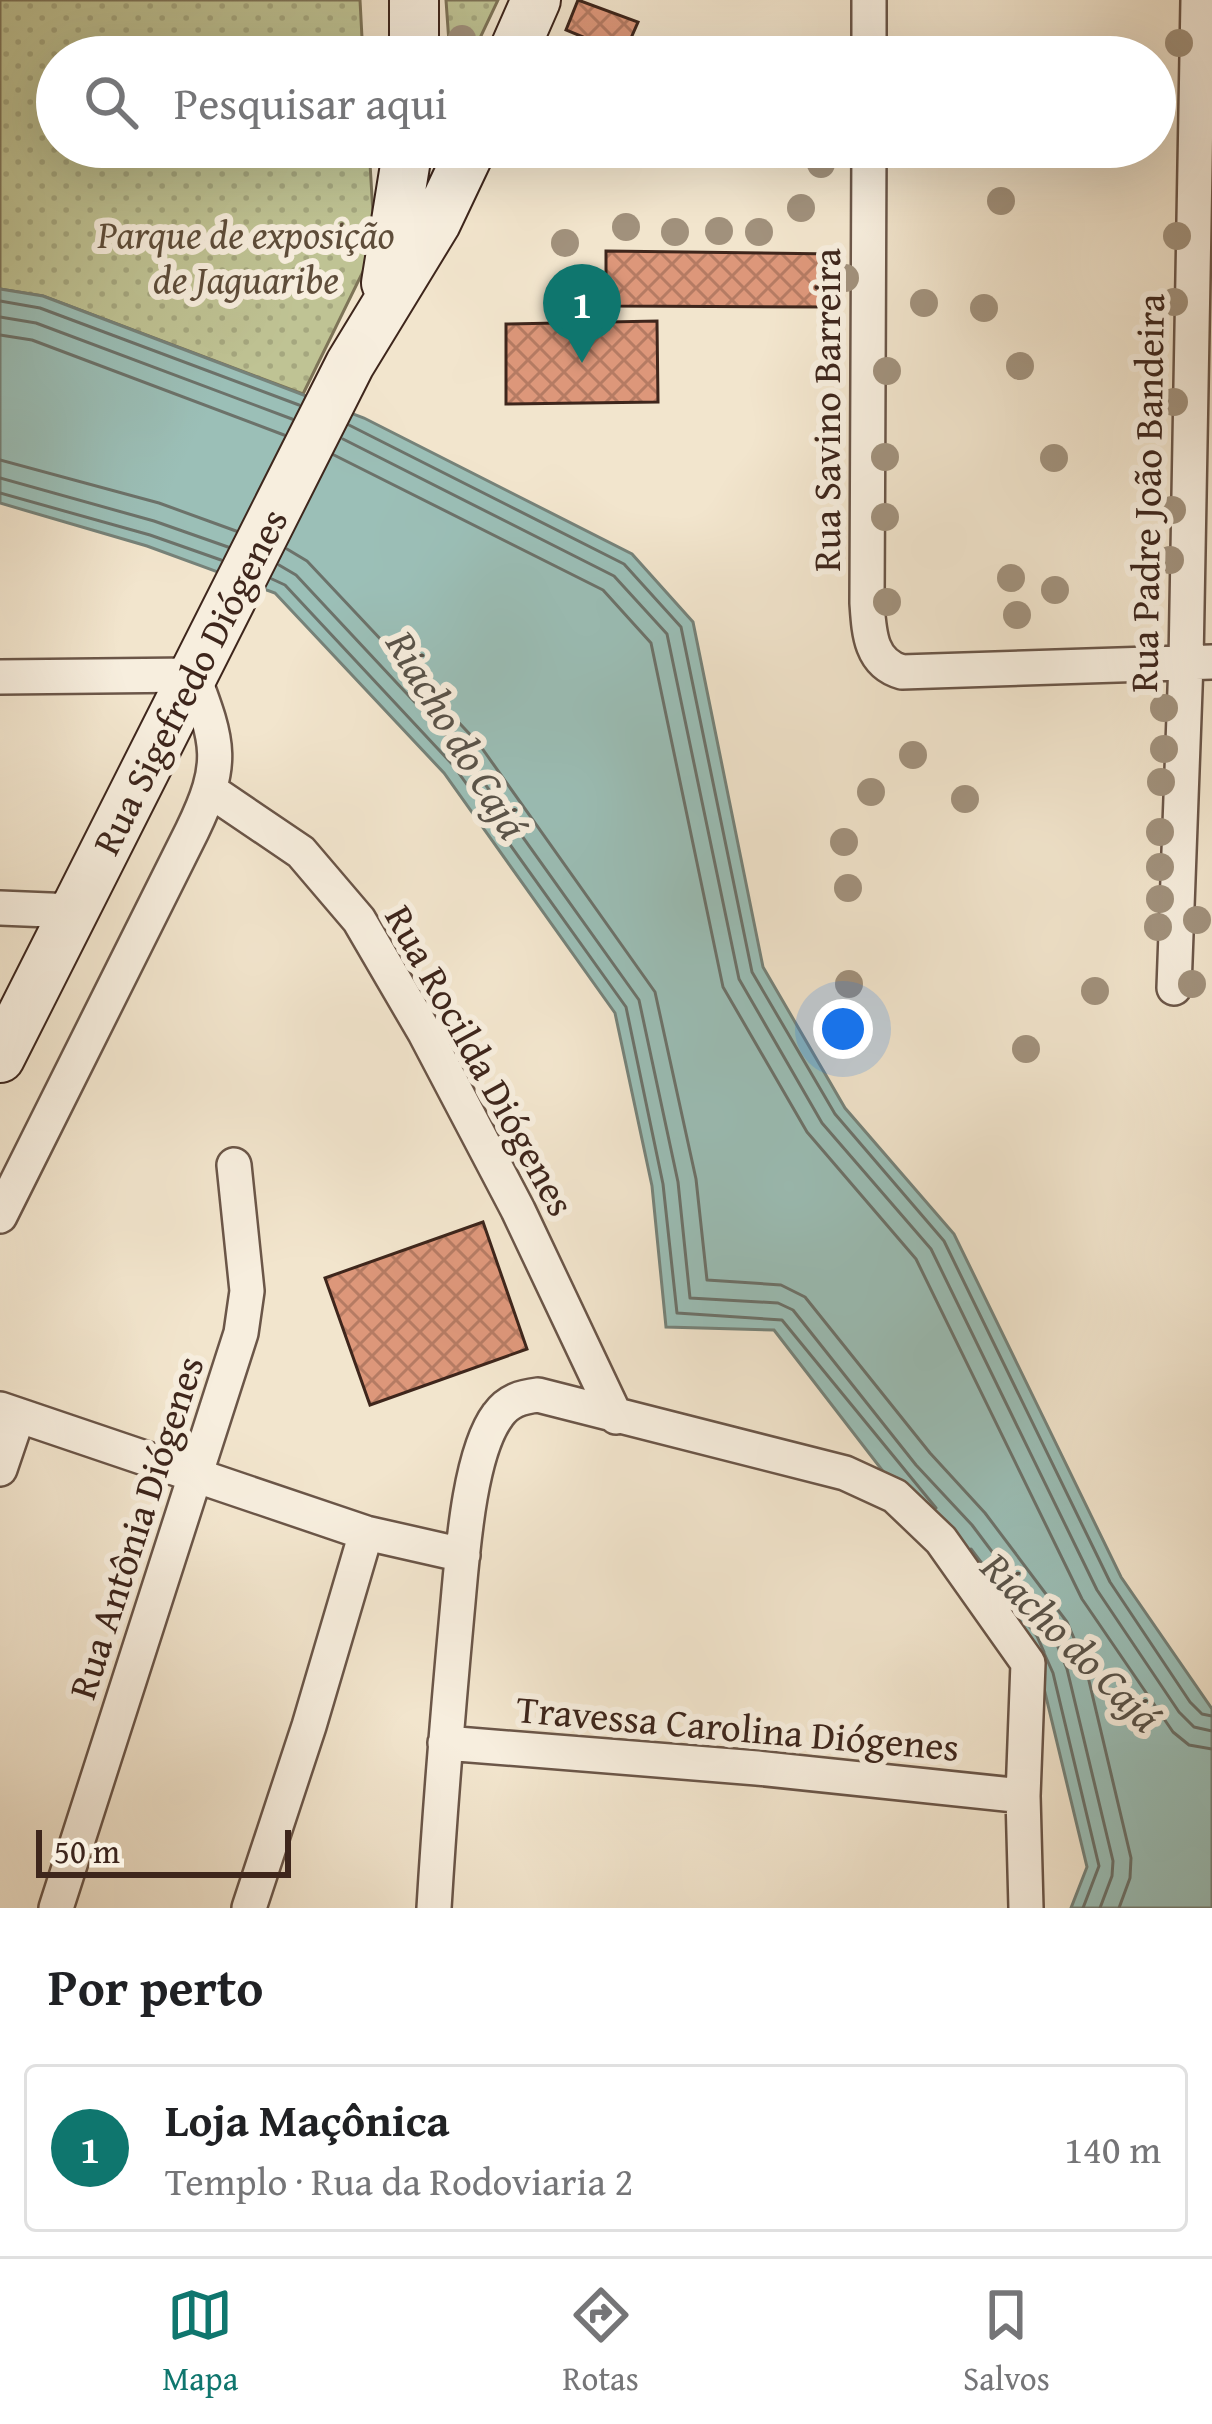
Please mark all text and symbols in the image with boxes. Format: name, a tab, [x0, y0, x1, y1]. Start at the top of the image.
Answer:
search box	[36, 36, 1176, 168]
icon: search	[78, 69, 144, 135]
text: Pesquisar aqui	[174, 70, 447, 135]
park label: Parque de exposição de Jaguaribe	[97, 205, 394, 307]
street label: Rua Savino Barreira	[797, 248, 854, 572]
pin: 1	[543, 264, 621, 363]
street label: Rua Padre João Bandeira	[1114, 293, 1178, 693]
street label: Rua Sigefredo Diógenes	[77, 498, 301, 864]
water label: Riacho do Cajá	[371, 617, 545, 850]
street label: Rua Rocilda Diógenes	[372, 894, 590, 1226]
your location	[813, 999, 873, 1059]
street label: Rua Antônia Diógenes	[53, 1348, 217, 1706]
water label: Riacho do Cajá	[967, 1536, 1177, 1746]
street label: Travessa Carolina Diógenes	[514, 1679, 962, 1775]
scale bar	[36, 1824, 291, 1877]
text: 50 m	[54, 1827, 120, 1875]
text: Por perto	[48, 1949, 263, 2024]
text: Loja Maçônica	[165, 2087, 450, 2152]
text: 1	[80, 2120, 100, 2177]
text: 140 m	[1064, 2120, 1161, 2177]
text: Templo · Rua da Rodoviaria 2	[165, 2152, 633, 2209]
tab: Mapa	[162, 2282, 238, 2402]
tab: Rotas	[563, 2282, 639, 2402]
tab: Salvos	[963, 2282, 1050, 2402]

